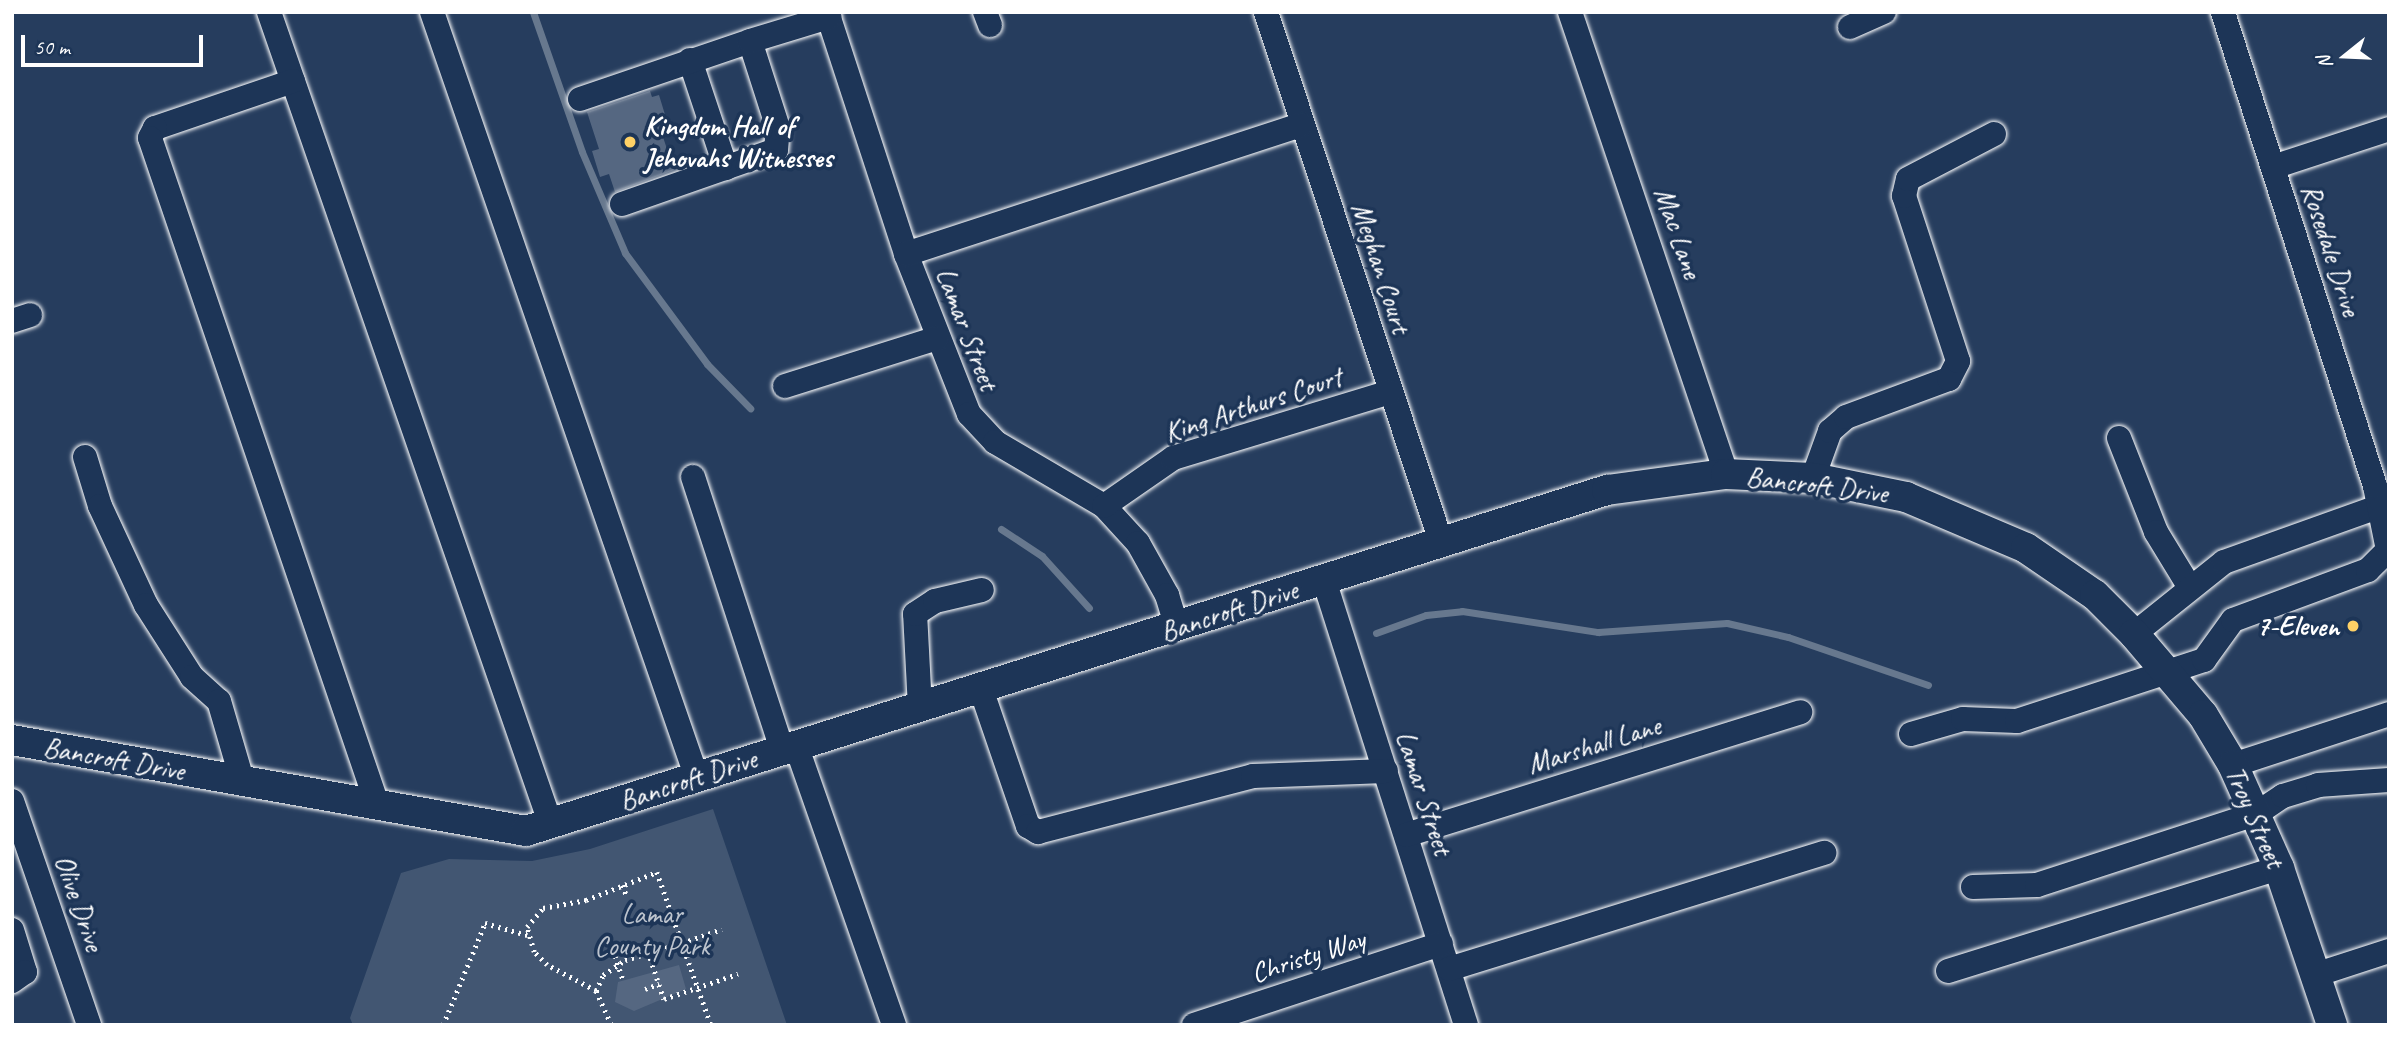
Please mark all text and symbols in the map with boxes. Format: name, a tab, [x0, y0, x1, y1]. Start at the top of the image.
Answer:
scale bar	[24, 21, 206, 65]
north arrow	[2310, 21, 2380, 91]
text: 50 m	[34, 34, 70, 60]
text: N	[2312, 53, 2338, 72]
place label: Kingdom Hall of Jehovahs Witnesses	[644, 109, 833, 175]
marker: Kingdom Hall of Jehovahs Witnesses	[622, 134, 638, 150]
street label: Rosedale Drive	[2294, 180, 2368, 320]
street label: Mac Lane	[1647, 183, 1709, 283]
street label: Meghan Court	[1344, 198, 1418, 338]
street label: Lamar Street	[928, 263, 1006, 395]
street label: King Arthurs Court	[1160, 361, 1346, 449]
street label: Bancroft Drive	[1744, 460, 1890, 510]
street label: Bancroft Drive	[1156, 573, 1302, 649]
place label: 7-Eleven	[2257, 609, 2339, 643]
marker: 7-Eleven	[2345, 618, 2361, 634]
street label: Marshall Lane	[1523, 709, 1665, 781]
street label: Lamar Street	[1388, 727, 1460, 859]
street label: Bancroft Drive	[41, 730, 187, 788]
street label: Bancroft Drive	[615, 742, 761, 818]
street label: Troy Street	[2218, 761, 2292, 873]
street label: Olive Drive	[47, 850, 111, 956]
park label: Lamar County Park	[594, 897, 710, 963]
street label: Christy Way	[1247, 922, 1369, 990]

